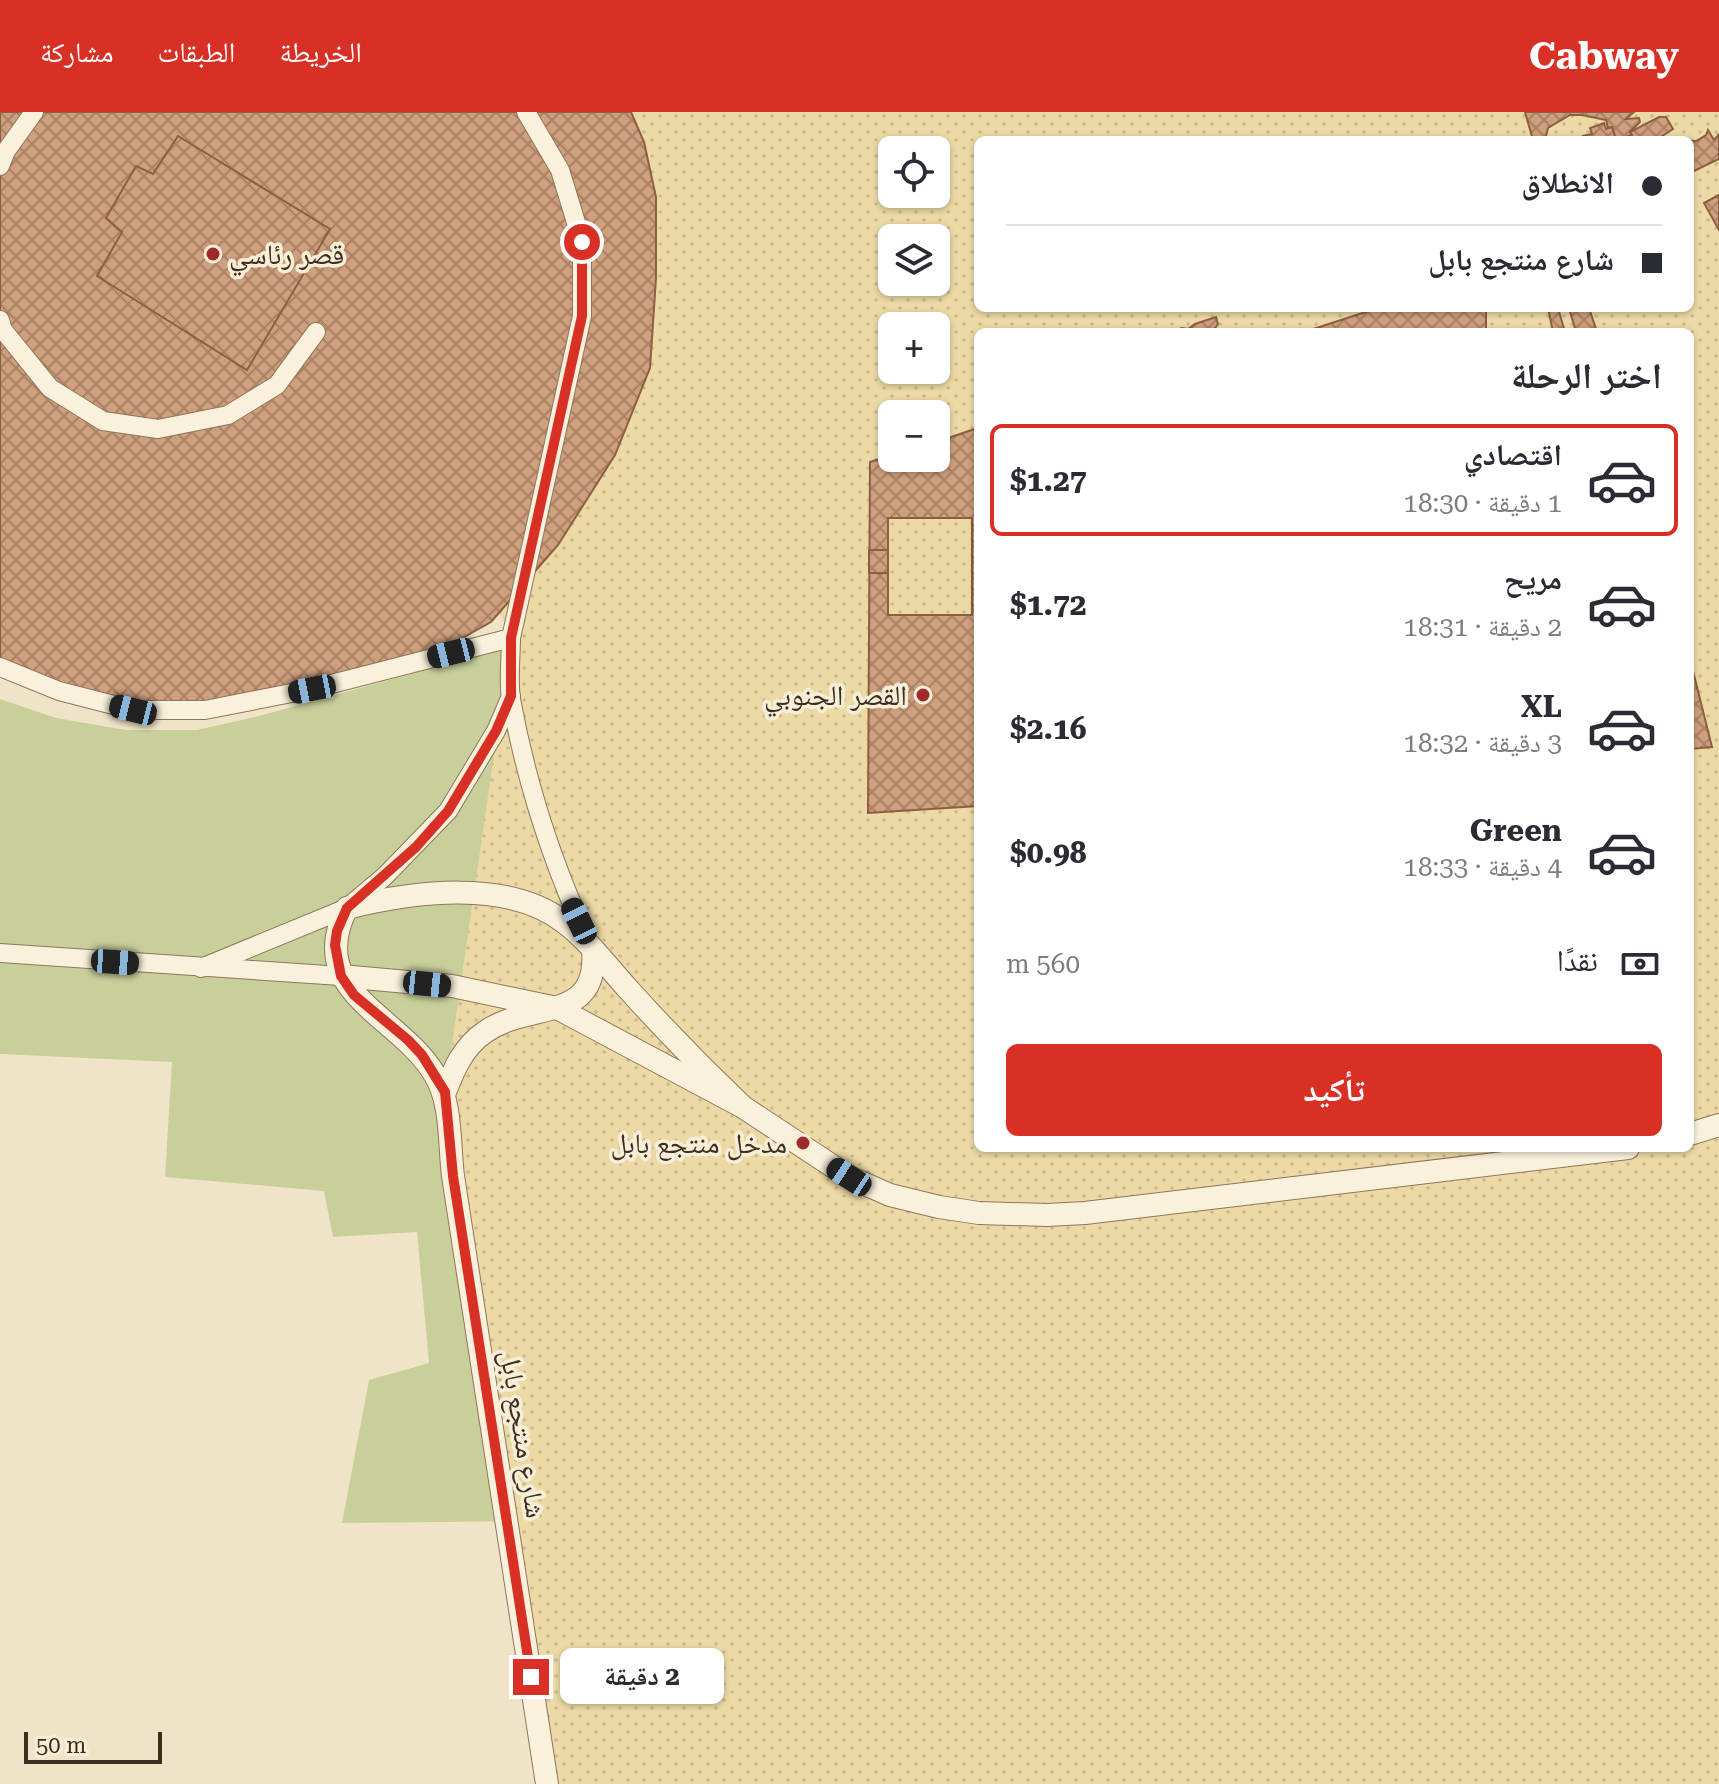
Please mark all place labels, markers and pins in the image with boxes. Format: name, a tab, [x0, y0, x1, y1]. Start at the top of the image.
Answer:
place label: قصر رئاسي	[229, 238, 344, 277]
marker: قصر رئاسي	[204, 245, 222, 263]
place label: القصر الجنوبي	[764, 679, 907, 718]
marker: القصر الجنوبي	[914, 686, 932, 704]
place label: مدخل منتجع بابل	[610, 1127, 787, 1161]
marker: مدخل منتجع بابل	[794, 1134, 812, 1152]

